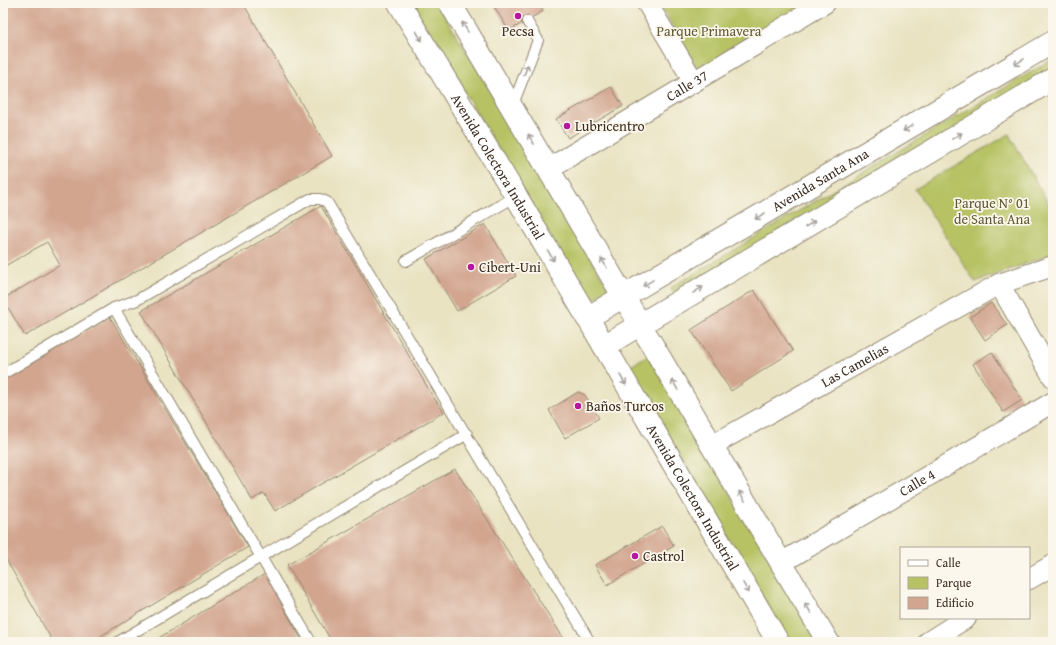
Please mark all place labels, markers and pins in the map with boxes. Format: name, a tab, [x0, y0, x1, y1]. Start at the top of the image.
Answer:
marker: Pecsa	[513, 11, 523, 21]
place label: Pecsa	[502, 21, 535, 41]
place label: Lubricentro	[575, 116, 645, 136]
marker: Lubricentro	[562, 121, 572, 131]
place label: Cibert-Uni	[479, 257, 541, 277]
marker: Cibert-Uni	[466, 262, 476, 272]
place label: Baños Turcos	[586, 396, 664, 416]
marker: Baños Turcos	[573, 401, 583, 411]
place label: Castrol	[643, 546, 684, 566]
marker: Castrol	[630, 551, 640, 561]

